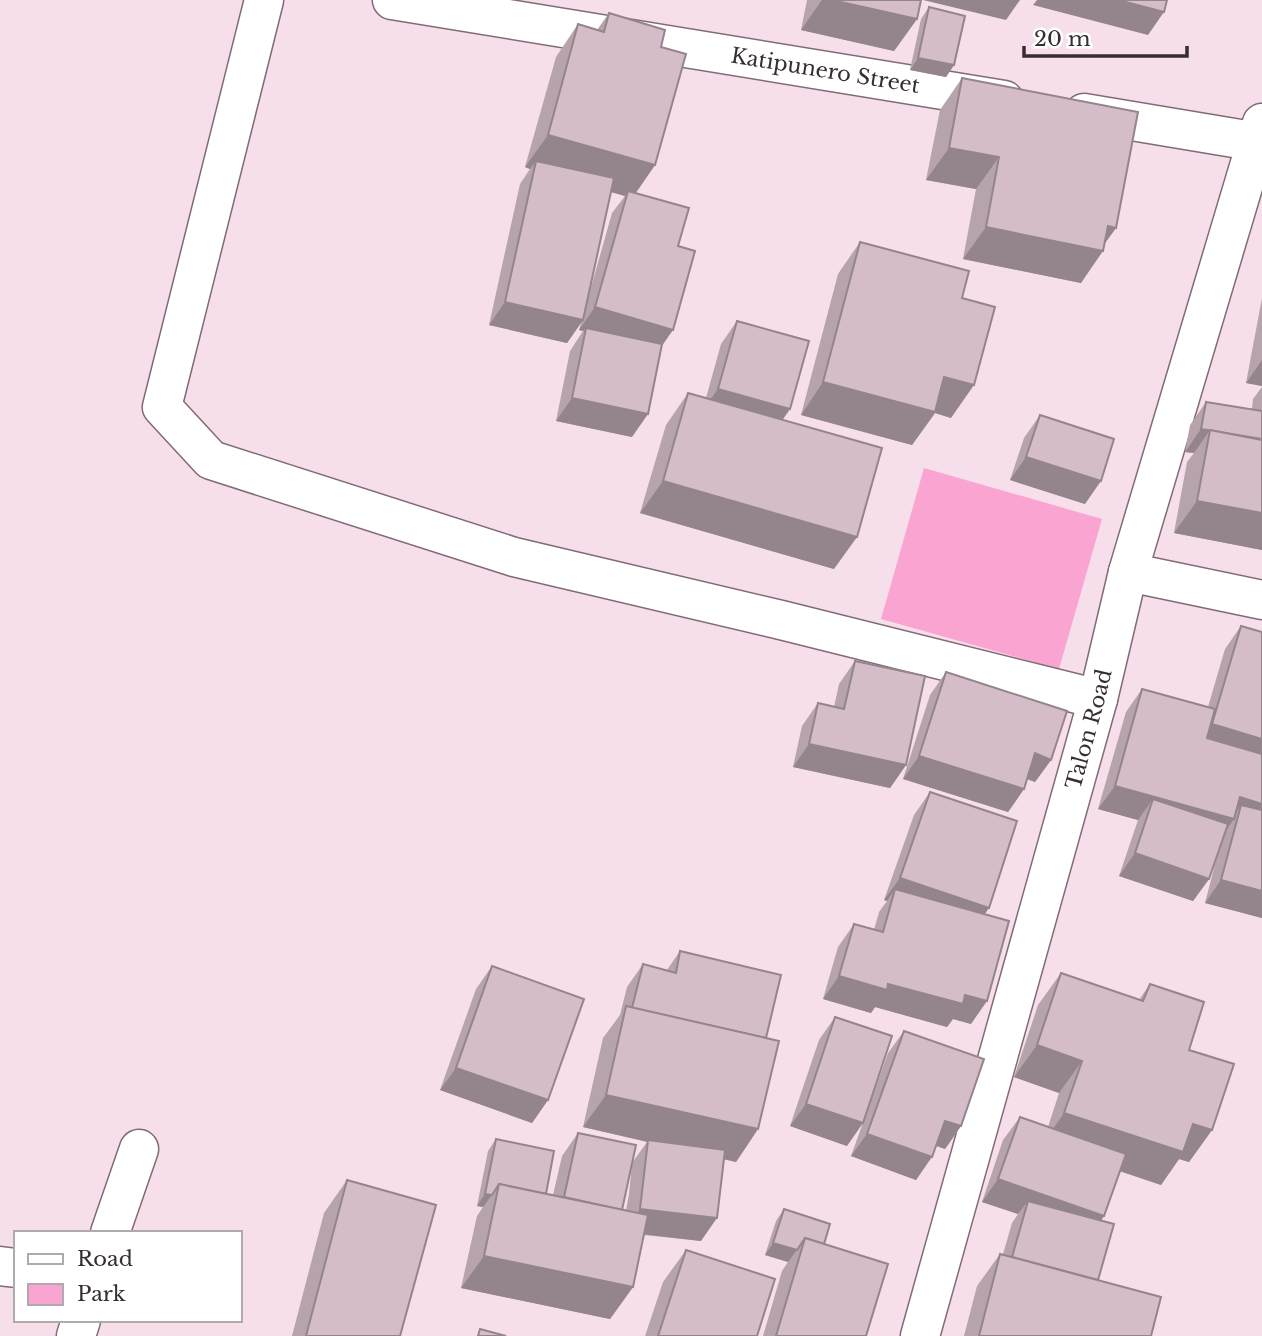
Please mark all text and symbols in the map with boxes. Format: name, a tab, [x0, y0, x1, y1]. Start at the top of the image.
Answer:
scale bar	[1024, 14, 1187, 58]
text: 20 m	[1034, 26, 1091, 52]
street label: Katipunero Street	[729, 43, 922, 99]
street label: Talon Road	[1060, 667, 1118, 792]
legend	[14, 1231, 242, 1322]
text: Road	[77, 1246, 133, 1272]
text: Park	[77, 1281, 126, 1307]

